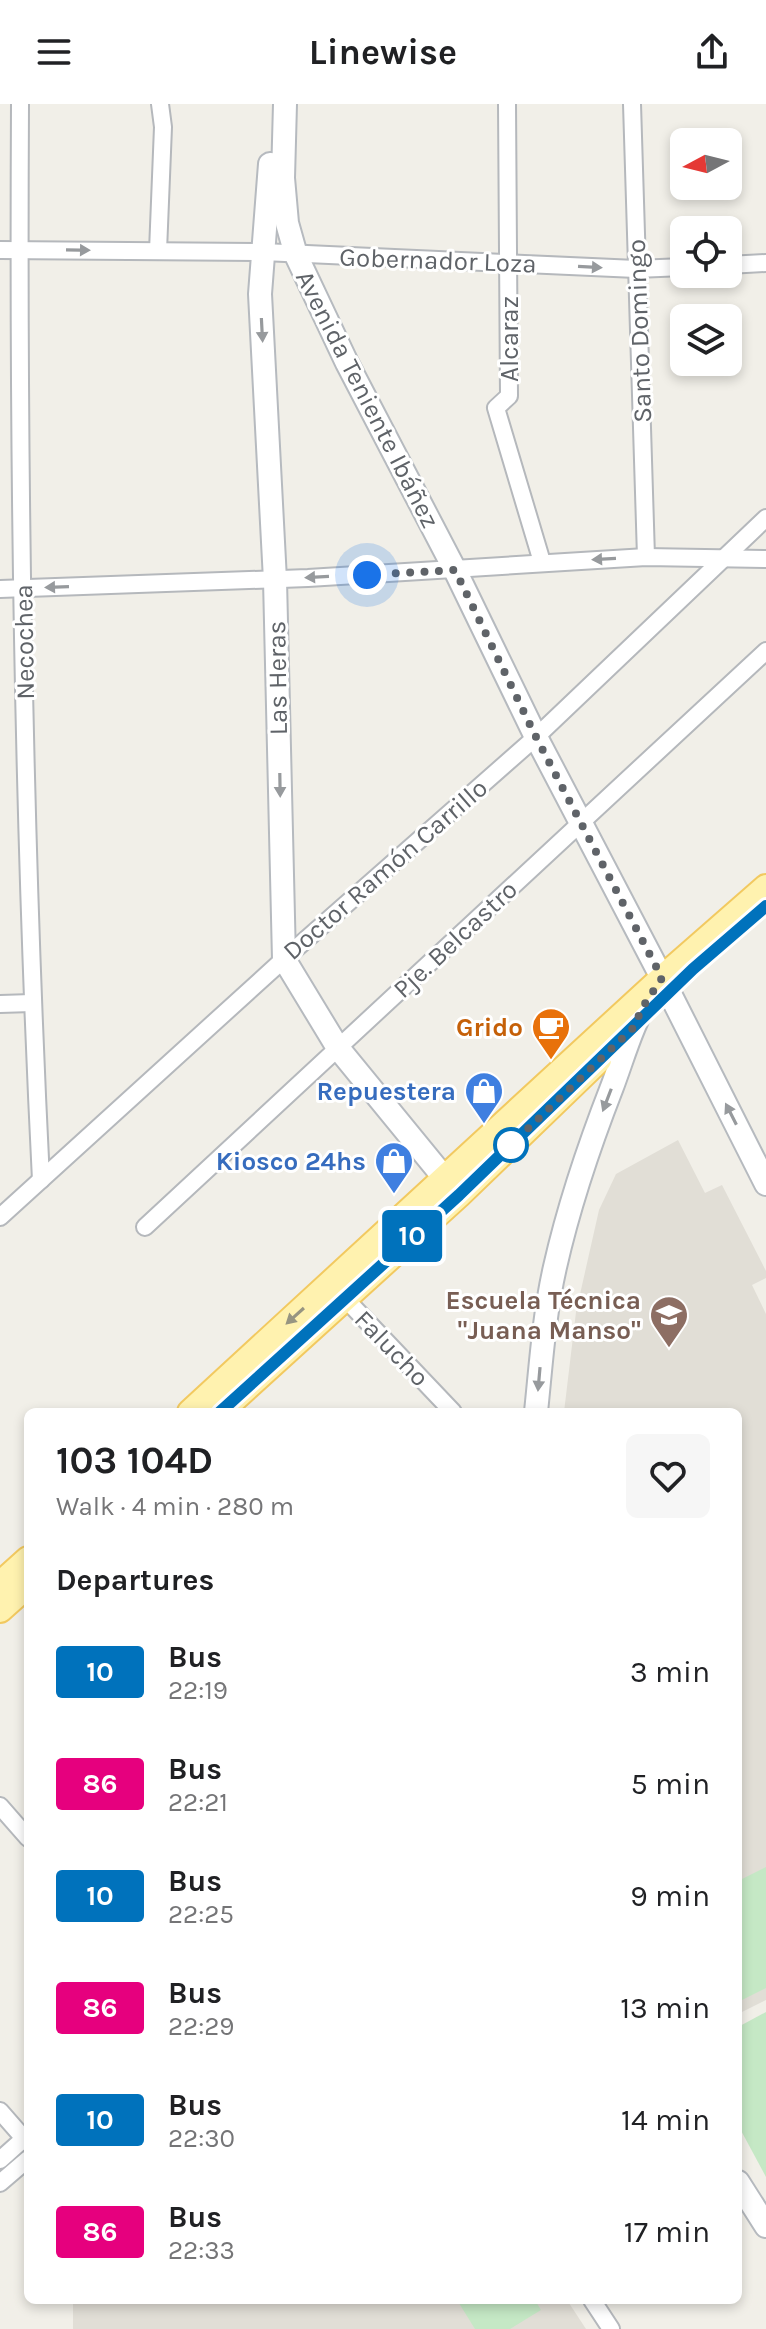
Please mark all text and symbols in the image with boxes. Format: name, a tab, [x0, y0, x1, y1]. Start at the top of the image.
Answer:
icon: menu	[32, 30, 76, 74]
icon: share	[690, 30, 734, 74]
text: Linewise	[309, 31, 457, 73]
north arrow	[670, 128, 742, 200]
map controls	[670, 128, 742, 376]
button: locate	[670, 216, 742, 288]
street label: Santo Domingo	[621, 239, 658, 423]
street label: Gobernador Loza	[339, 242, 537, 279]
one-way arrow	[66, 244, 91, 256]
one-way arrow	[578, 261, 603, 274]
street label: Avenida Teniente Ibáñez	[289, 265, 446, 533]
street label: Alcaraz	[494, 296, 525, 382]
button: layers	[670, 304, 742, 376]
one-way arrow	[256, 318, 269, 343]
one-way arrow	[591, 553, 616, 566]
your location	[347, 555, 387, 595]
one-way arrow	[304, 571, 329, 584]
one-way arrow	[44, 580, 69, 593]
street label: Necochea	[8, 584, 41, 700]
street label: Las Heras	[261, 621, 294, 735]
street label: Doctor Ramón Carrillo	[277, 772, 494, 967]
one-way arrow	[273, 773, 286, 798]
street label: Pje. Belcastro	[387, 874, 524, 1005]
cafe icon: Grido	[530, 1006, 572, 1061]
place label: Grido	[456, 1012, 523, 1043]
shop icon: Repuestera	[463, 1070, 505, 1125]
place label: Repuestera	[316, 1076, 456, 1107]
one-way arrow	[600, 1088, 613, 1112]
one-way arrow	[725, 1103, 738, 1126]
unlabelled marker	[494, 1128, 528, 1162]
shop icon: Kiosco 24hs	[373, 1140, 415, 1195]
place label: Kiosco 24hs	[216, 1146, 366, 1177]
line badge: 10	[376, 1210, 448, 1262]
text: 10	[398, 1219, 426, 1252]
place label: Escuela Técnica "Juana Manso"	[446, 1285, 641, 1346]
school or university icon: Escuela Técnica "Juana Manso"	[648, 1294, 690, 1349]
street label: Falucho	[348, 1304, 435, 1393]
one-way arrow	[286, 1307, 305, 1325]
one-way arrow	[532, 1367, 545, 1392]
button: heart	[626, 1434, 710, 1518]
text: 103 104D	[56, 1438, 213, 1483]
text: Walk · 4 min · 280 m	[56, 1491, 294, 1522]
text: Departures	[56, 1562, 214, 1598]
text: Bus	[168, 1639, 222, 1675]
text: 3 min	[630, 1654, 710, 1690]
text: 10	[86, 1655, 114, 1688]
text: 22:19	[168, 1675, 228, 1706]
text: Bus	[168, 1751, 222, 1787]
text: 5 min	[631, 1766, 710, 1802]
text: 86	[82, 1767, 118, 1800]
text: 22:21	[168, 1787, 228, 1818]
text: Bus	[168, 1863, 222, 1899]
text: 9 min	[630, 1878, 710, 1914]
text: 10	[86, 1879, 114, 1912]
text: 22:25	[168, 1899, 234, 1930]
text: Bus	[168, 1975, 222, 2011]
text: 13 min	[620, 1990, 710, 2026]
text: 86	[82, 1991, 118, 2024]
text: 22:29	[168, 2011, 234, 2042]
text: Bus	[168, 2087, 222, 2123]
text: 14 min	[621, 2102, 710, 2138]
text: 10	[86, 2103, 114, 2136]
text: 22:30	[168, 2123, 235, 2154]
text: Bus	[168, 2199, 222, 2235]
text: 17 min	[624, 2214, 710, 2250]
text: 86	[82, 2215, 118, 2248]
text: 22:33	[168, 2235, 235, 2266]

